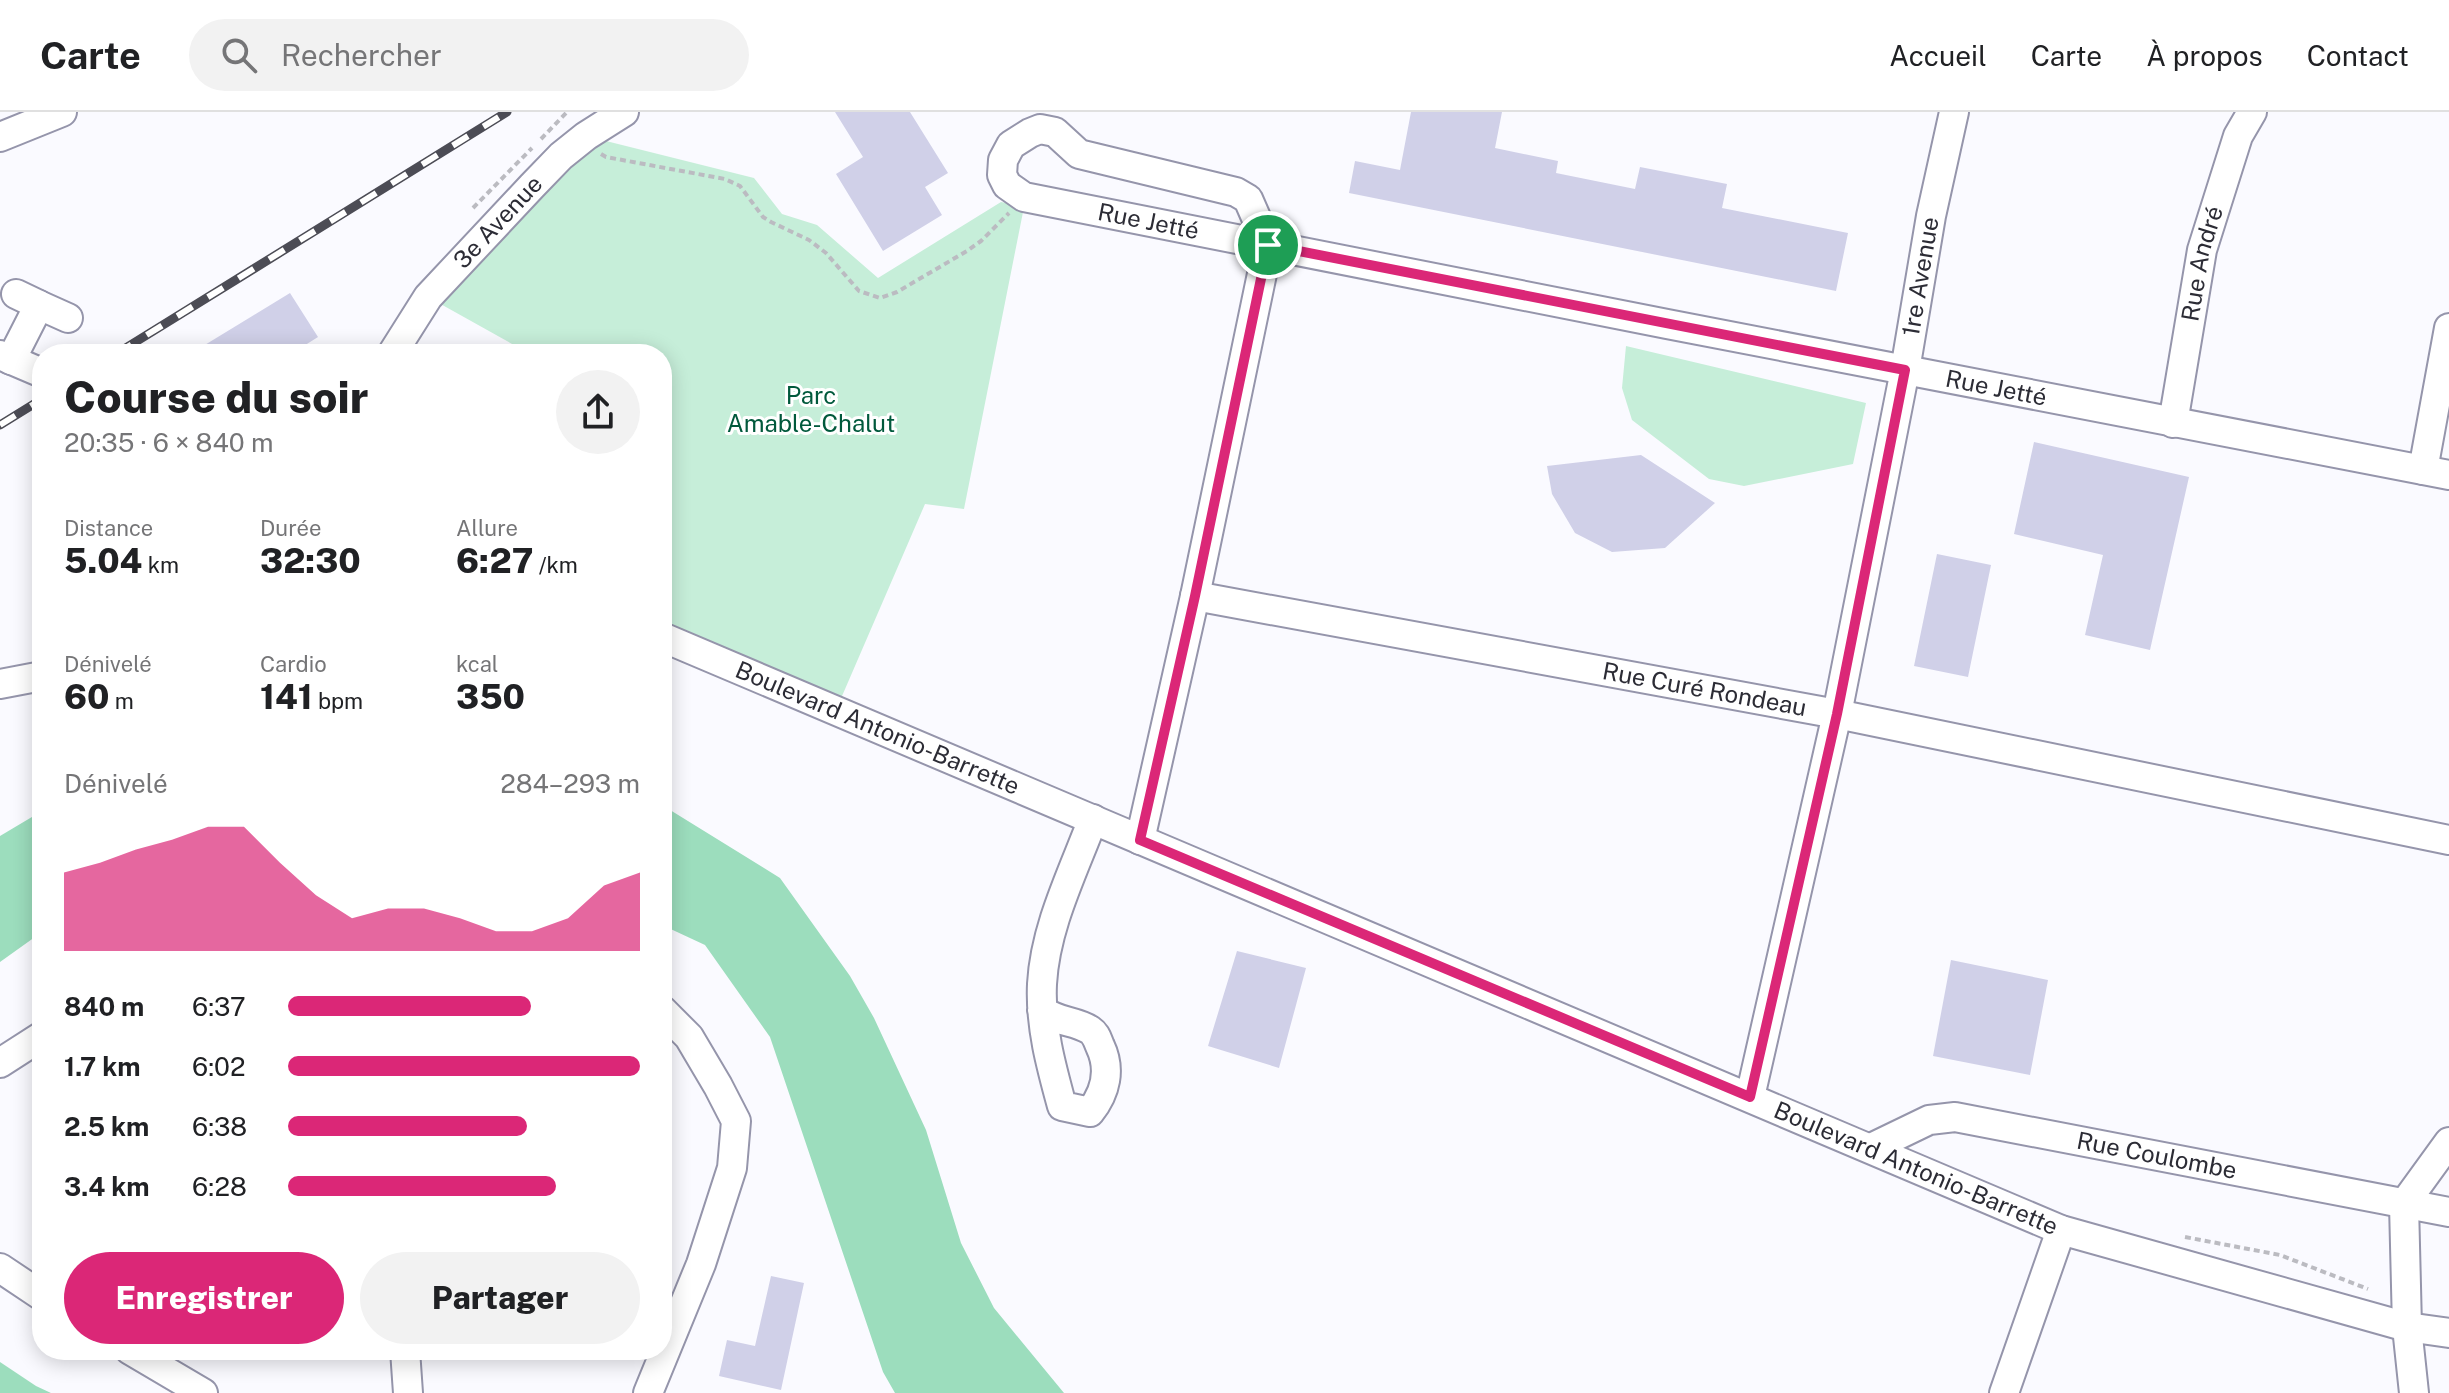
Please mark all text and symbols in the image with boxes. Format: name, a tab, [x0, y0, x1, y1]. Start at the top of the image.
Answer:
search box	[189, 19, 749, 91]
text: Carte	[40, 33, 141, 78]
icon: search	[217, 33, 261, 77]
text: Rechercher	[281, 37, 442, 73]
text: Accueil	[1889, 39, 1987, 72]
text: Carte	[2031, 39, 2102, 72]
text: À propos	[2146, 39, 2263, 72]
text: Contact	[2307, 39, 2409, 72]
street label: 3e Avenue	[447, 169, 548, 274]
street label: Rue Jetté	[1096, 197, 1201, 244]
street label: Rue André	[2175, 202, 2228, 323]
pin	[1234, 211, 1302, 279]
street label: 1re Avenue	[1896, 215, 1944, 338]
icon: arrive	[1246, 223, 1290, 267]
street label: Rue Jetté	[1943, 364, 2049, 411]
button: share	[556, 370, 640, 454]
text: Course du soir	[64, 371, 368, 423]
park label: Parc Amable-Chalut	[727, 381, 895, 437]
text: 20:35 · 6 × 840 m	[64, 427, 273, 458]
text: Distance	[64, 515, 153, 541]
text: Durée	[260, 515, 322, 541]
text: Allure	[456, 515, 518, 541]
text: 5.04	[64, 541, 142, 581]
text: 32:30	[260, 541, 361, 581]
text: 6:27	[456, 541, 533, 581]
text: km	[142, 552, 179, 578]
text: /km	[533, 552, 578, 578]
text: Dénivelé	[64, 651, 152, 677]
text: Cardio	[260, 651, 327, 677]
text: kcal	[456, 651, 498, 677]
street label: Boulevard Antonio-Barrette	[732, 655, 1024, 800]
street label: Rue Curé Rondeau	[1600, 656, 1809, 721]
text: 60	[64, 677, 109, 717]
text: 141	[260, 677, 313, 717]
text: 350	[456, 677, 525, 717]
text: m	[109, 688, 134, 714]
text: bpm	[313, 688, 363, 714]
text: Dénivelé	[64, 768, 168, 799]
text: 284–293 m	[500, 768, 640, 799]
text: 840 m	[64, 991, 144, 1022]
text: 6:37	[192, 991, 246, 1022]
text: 1.7 km	[64, 1051, 141, 1082]
text: 6:02	[192, 1051, 245, 1082]
street label: Boulevard Antonio-Barrette	[1770, 1095, 2063, 1240]
text: 2.5 km	[64, 1111, 149, 1142]
text: 6:38	[192, 1111, 247, 1142]
street label: Rue Coulombe	[2075, 1126, 2239, 1184]
text: 3.4 km	[64, 1171, 150, 1202]
text: 6:28	[192, 1171, 247, 1202]
button: Enregistrer	[64, 1252, 344, 1344]
button: Partager	[360, 1252, 640, 1344]

